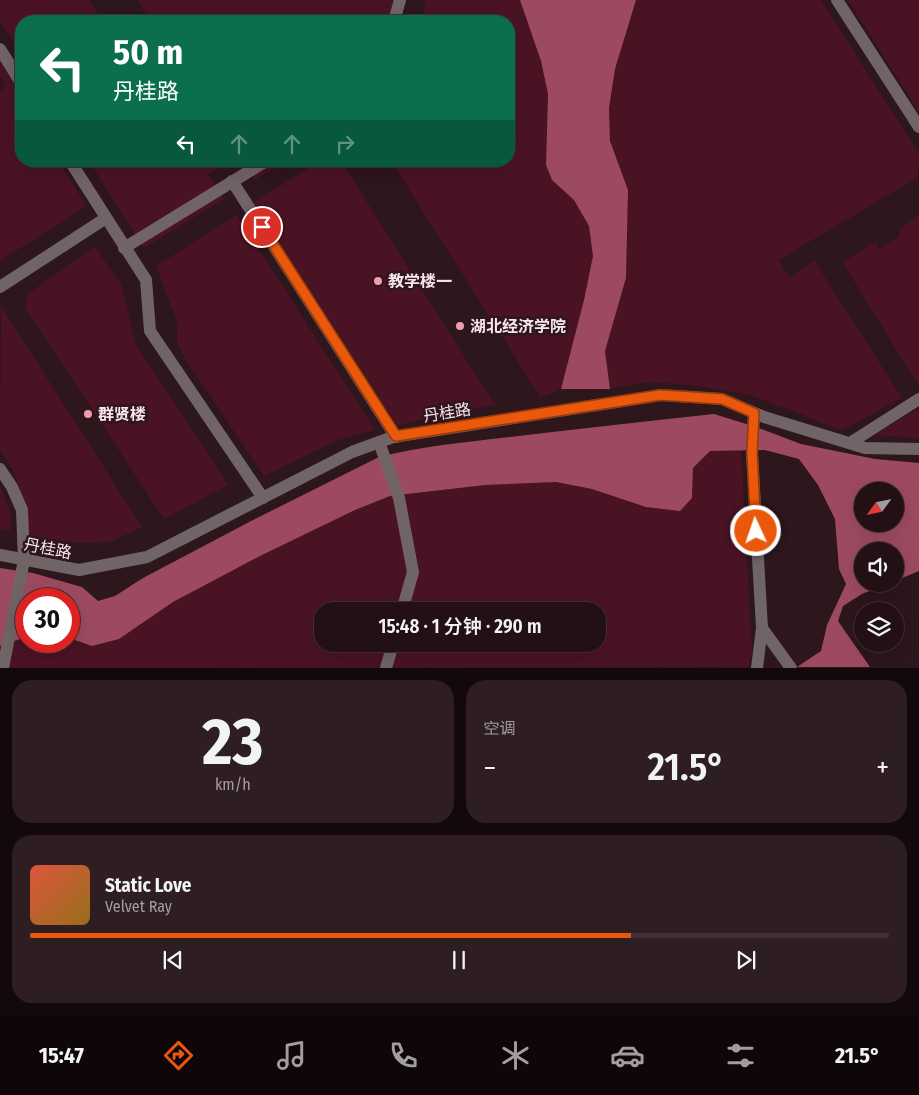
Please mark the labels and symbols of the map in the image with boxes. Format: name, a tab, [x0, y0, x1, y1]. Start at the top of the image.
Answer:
pin	[241, 206, 283, 248]
place label: 教学楼一	[388, 272, 452, 291]
marker: 教学楼一	[372, 275, 384, 287]
place label: 湖北经济学院	[470, 317, 566, 336]
marker: 湖北经济学院	[454, 320, 466, 332]
street label: 丹桂路	[422, 399, 472, 426]
place label: 群贤楼	[98, 405, 146, 424]
marker: 群贤楼	[82, 408, 94, 420]
north arrow	[854, 482, 904, 532]
position arrow	[729, 504, 781, 556]
street label: 丹桂路	[23, 535, 73, 562]
speed limit sign: 30	[15, 588, 80, 653]

